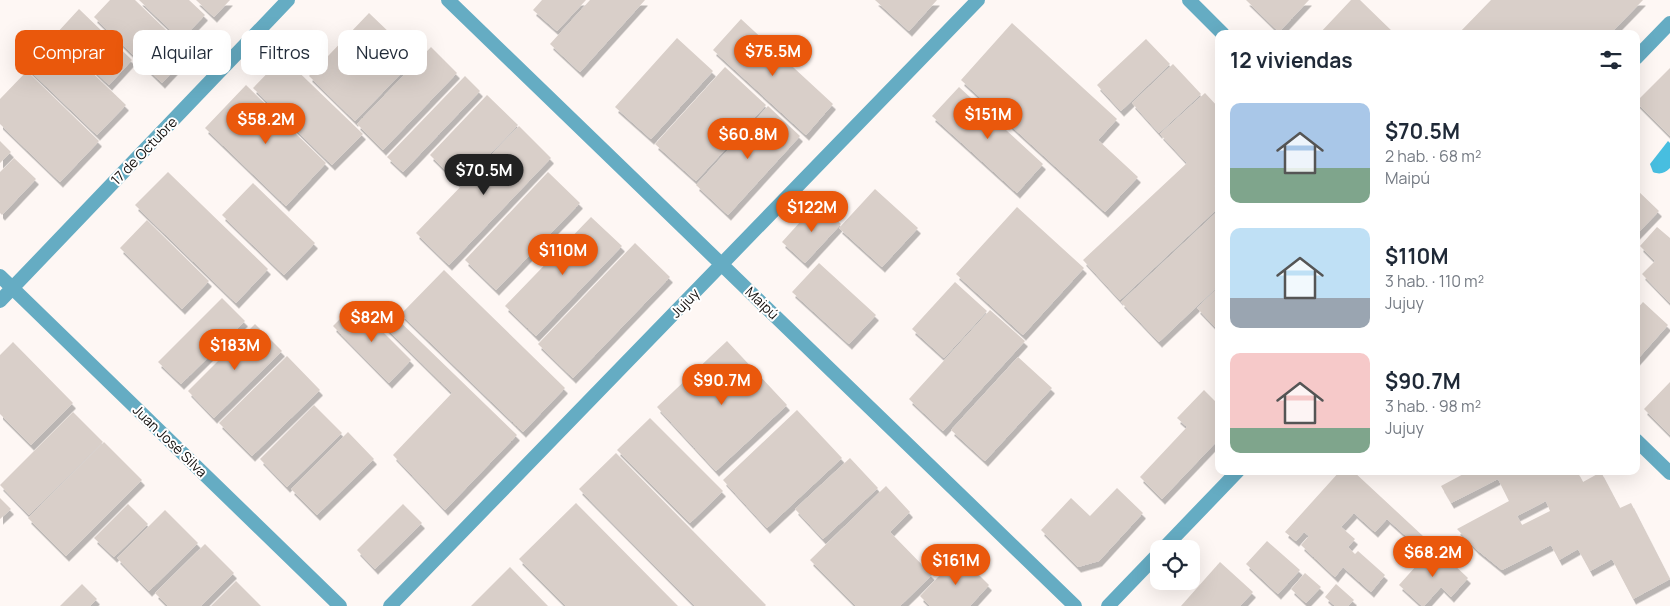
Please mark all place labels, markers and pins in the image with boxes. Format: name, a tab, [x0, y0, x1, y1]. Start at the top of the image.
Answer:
pin: $75.5M	[732, 34, 814, 77]
pin: $151M	[953, 98, 1023, 140]
pin: $58.2M	[225, 102, 307, 145]
pin: $60.8M	[707, 118, 789, 160]
pin: $70.5M	[443, 154, 525, 196]
pin: $122M	[777, 190, 847, 233]
pin: $110M	[528, 234, 598, 276]
pin: $82M	[342, 300, 402, 343]
pin: $183M	[200, 328, 270, 371]
pin: $90.7M	[681, 364, 763, 406]
pin: $68.2M	[1392, 536, 1474, 578]
pin: $161M	[921, 544, 991, 586]

